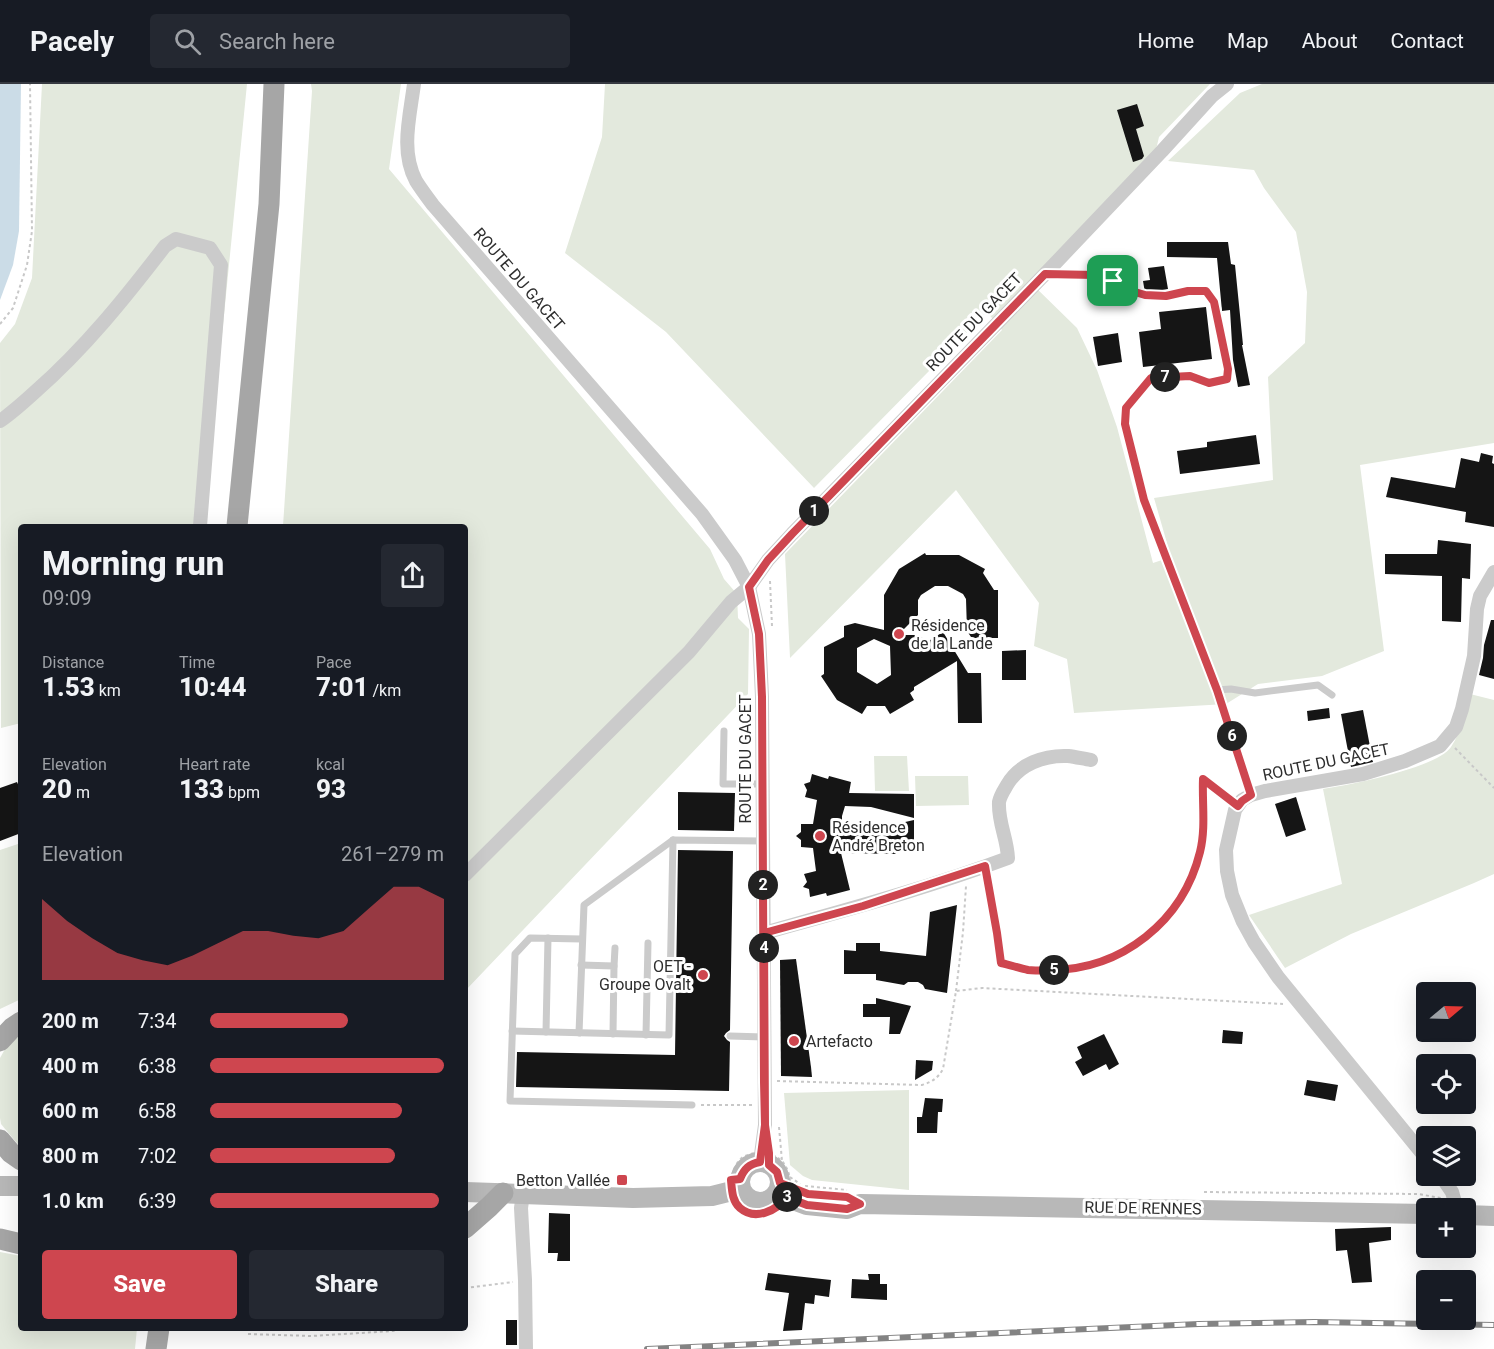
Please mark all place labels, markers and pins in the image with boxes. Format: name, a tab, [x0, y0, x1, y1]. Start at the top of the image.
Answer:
pin	[1087, 255, 1138, 306]
pin: 7	[1150, 362, 1180, 392]
pin: 1	[799, 496, 829, 526]
place label: Résidence de la Lande	[911, 616, 993, 653]
marker: Résidence de la Lande	[892, 627, 906, 641]
pin: 6	[1217, 721, 1247, 751]
place label: Résidence André Breton	[832, 818, 925, 855]
marker: Résidence André Breton	[813, 829, 827, 843]
pin: 2	[748, 870, 778, 900]
pin: 4	[749, 933, 779, 963]
pin: 5	[1039, 955, 1069, 985]
place label: OET - Groupe Ovalt	[599, 957, 692, 994]
marker: OET - Groupe Ovalt	[696, 968, 710, 982]
place label: Artefacto	[806, 1032, 873, 1051]
marker: Artefacto	[787, 1034, 801, 1048]
place label: Betton Vallée	[516, 1171, 610, 1190]
marker: Betton Vallée	[615, 1173, 629, 1187]
pin: 3	[772, 1182, 802, 1212]

